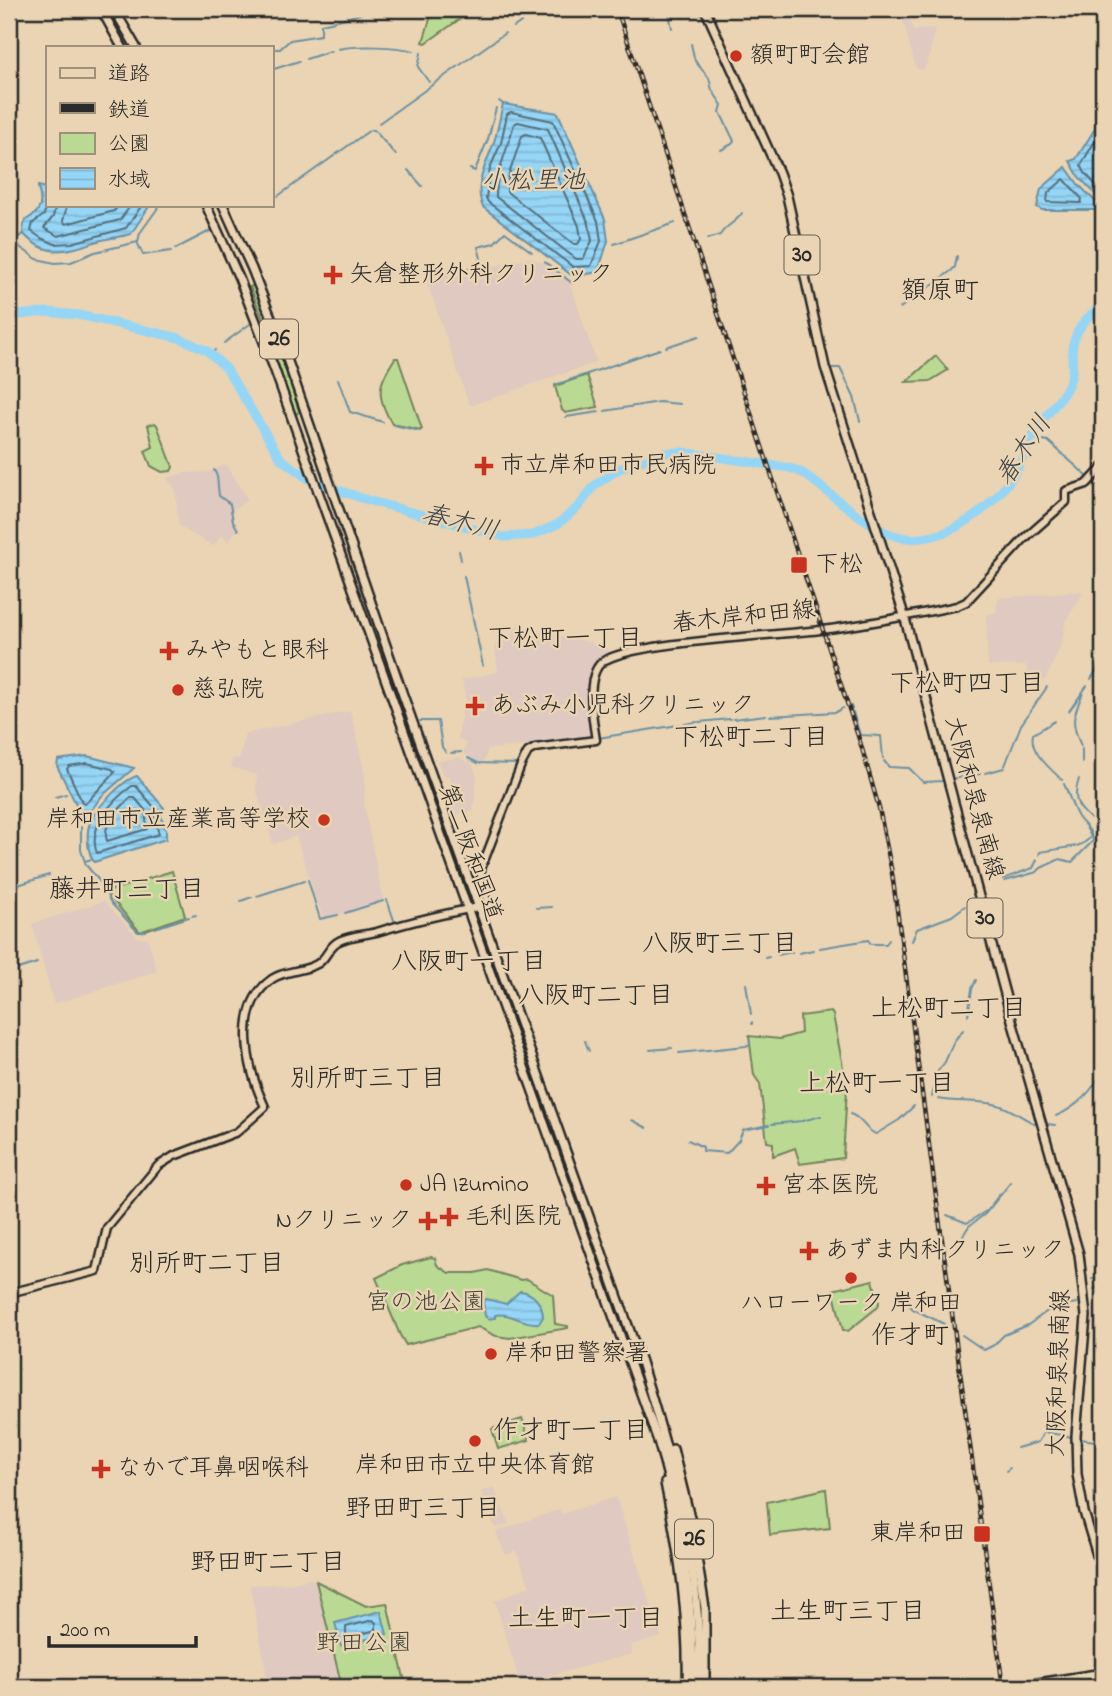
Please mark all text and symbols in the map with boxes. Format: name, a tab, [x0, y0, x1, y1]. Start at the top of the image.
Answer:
place label: 額町町会館	[750, 39, 870, 74]
legend	[46, 46, 273, 206]
marker: 額町町会館	[728, 48, 744, 64]
text: 道路	[108, 60, 150, 90]
text: 鉄道	[108, 96, 150, 126]
text: 公園	[108, 130, 150, 160]
water label: 小松里池	[481, 163, 586, 201]
text: 水域	[108, 166, 150, 196]
road number: 30	[784, 236, 820, 274]
place label: 矢倉整形外科クリニック	[349, 258, 613, 293]
marker: 矢倉整形外科クリニック	[323, 265, 343, 285]
district label: 額原町	[901, 273, 979, 311]
road number: 26	[260, 320, 298, 358]
water label: 春木川	[987, 408, 1063, 494]
place label: 市立岸和田市民病院	[500, 449, 716, 484]
marker: 市立岸和田市民病院	[474, 456, 494, 476]
water label: 春木川	[418, 496, 502, 552]
place label: 下松	[815, 548, 863, 583]
marker: 下松	[789, 555, 809, 575]
street label: 春木岸和田線	[671, 593, 817, 643]
district label: 下松町一丁目	[487, 621, 643, 659]
place label: みやもと眼科	[185, 634, 329, 669]
marker: みやもと眼科	[159, 641, 179, 661]
district label: 下松町四丁目	[889, 666, 1045, 704]
place label: 慈弘院	[192, 673, 264, 708]
marker: 慈弘院	[170, 682, 186, 698]
place label: あぶみ小児科クリニック	[491, 689, 755, 724]
marker: あぶみ小児科クリニック	[465, 696, 485, 716]
street label: 大阪和泉泉南線	[934, 712, 1012, 884]
district label: 下松町二丁目	[673, 720, 829, 758]
street label: 第二阪和国道	[428, 779, 510, 927]
place label: 岸和田市立産業高等学校	[46, 803, 310, 838]
marker: 岸和田市立産業高等学校	[316, 812, 332, 828]
district label: 藤井町三丁目	[49, 872, 205, 910]
road number: 30	[968, 898, 1002, 937]
district label: 八阪町三丁目	[642, 926, 798, 964]
district label: 八阪町一丁目	[391, 944, 547, 982]
district label: 八阪町二丁目	[518, 978, 674, 1016]
district label: 上松町二丁目	[871, 991, 1027, 1029]
district label: 別所町三丁目	[290, 1061, 446, 1099]
district label: 上松町一丁目	[799, 1066, 955, 1104]
place label: JA Izumino	[420, 1168, 529, 1203]
place label: 宮本医院	[782, 1169, 878, 1204]
marker: 宮本医院	[756, 1176, 776, 1196]
marker: JA Izumino	[398, 1177, 414, 1193]
place label: 毛利医院	[465, 1200, 561, 1235]
place label: Nクリニック	[276, 1204, 412, 1239]
marker: 毛利医院	[439, 1207, 459, 1227]
marker: Nクリニック	[418, 1211, 438, 1231]
place label: あずま内科クリニック	[825, 1234, 1065, 1269]
marker: あずま内科クリニック	[799, 1241, 819, 1261]
district label: 別所町二丁目	[129, 1246, 285, 1284]
marker: ハローワーク 岸和田	[843, 1270, 859, 1286]
park label: 宮の池公園	[366, 1286, 486, 1321]
place label: ハローワーク 岸和田	[740, 1287, 962, 1322]
street label: 大阪和泉泉南線	[1040, 1288, 1080, 1458]
district label: 作才町	[871, 1318, 949, 1356]
place label: 岸和田警察署	[505, 1337, 649, 1372]
marker: 岸和田警察署	[483, 1346, 499, 1362]
district label: 作才町一丁目	[493, 1413, 649, 1451]
marker: 岸和田市立中央体育館	[467, 1433, 483, 1449]
place label: 岸和田市立中央体育館	[355, 1449, 595, 1484]
place label: なかで耳鼻咽喉科	[117, 1452, 309, 1487]
marker: なかで耳鼻咽喉科	[91, 1459, 111, 1479]
district label: 野田町三丁目	[345, 1491, 501, 1529]
place label: 東岸和田	[870, 1517, 966, 1552]
road number: 26	[675, 1520, 713, 1558]
marker: 東岸和田	[972, 1524, 992, 1544]
district label: 野田町二丁目	[190, 1545, 346, 1583]
district label: 土生町三丁目	[770, 1594, 926, 1632]
district label: 土生町一丁目	[508, 1601, 664, 1639]
scale bar	[49, 1605, 196, 1649]
text: 200 m	[60, 1616, 110, 1646]
park label: 野田公園	[316, 1627, 412, 1662]

